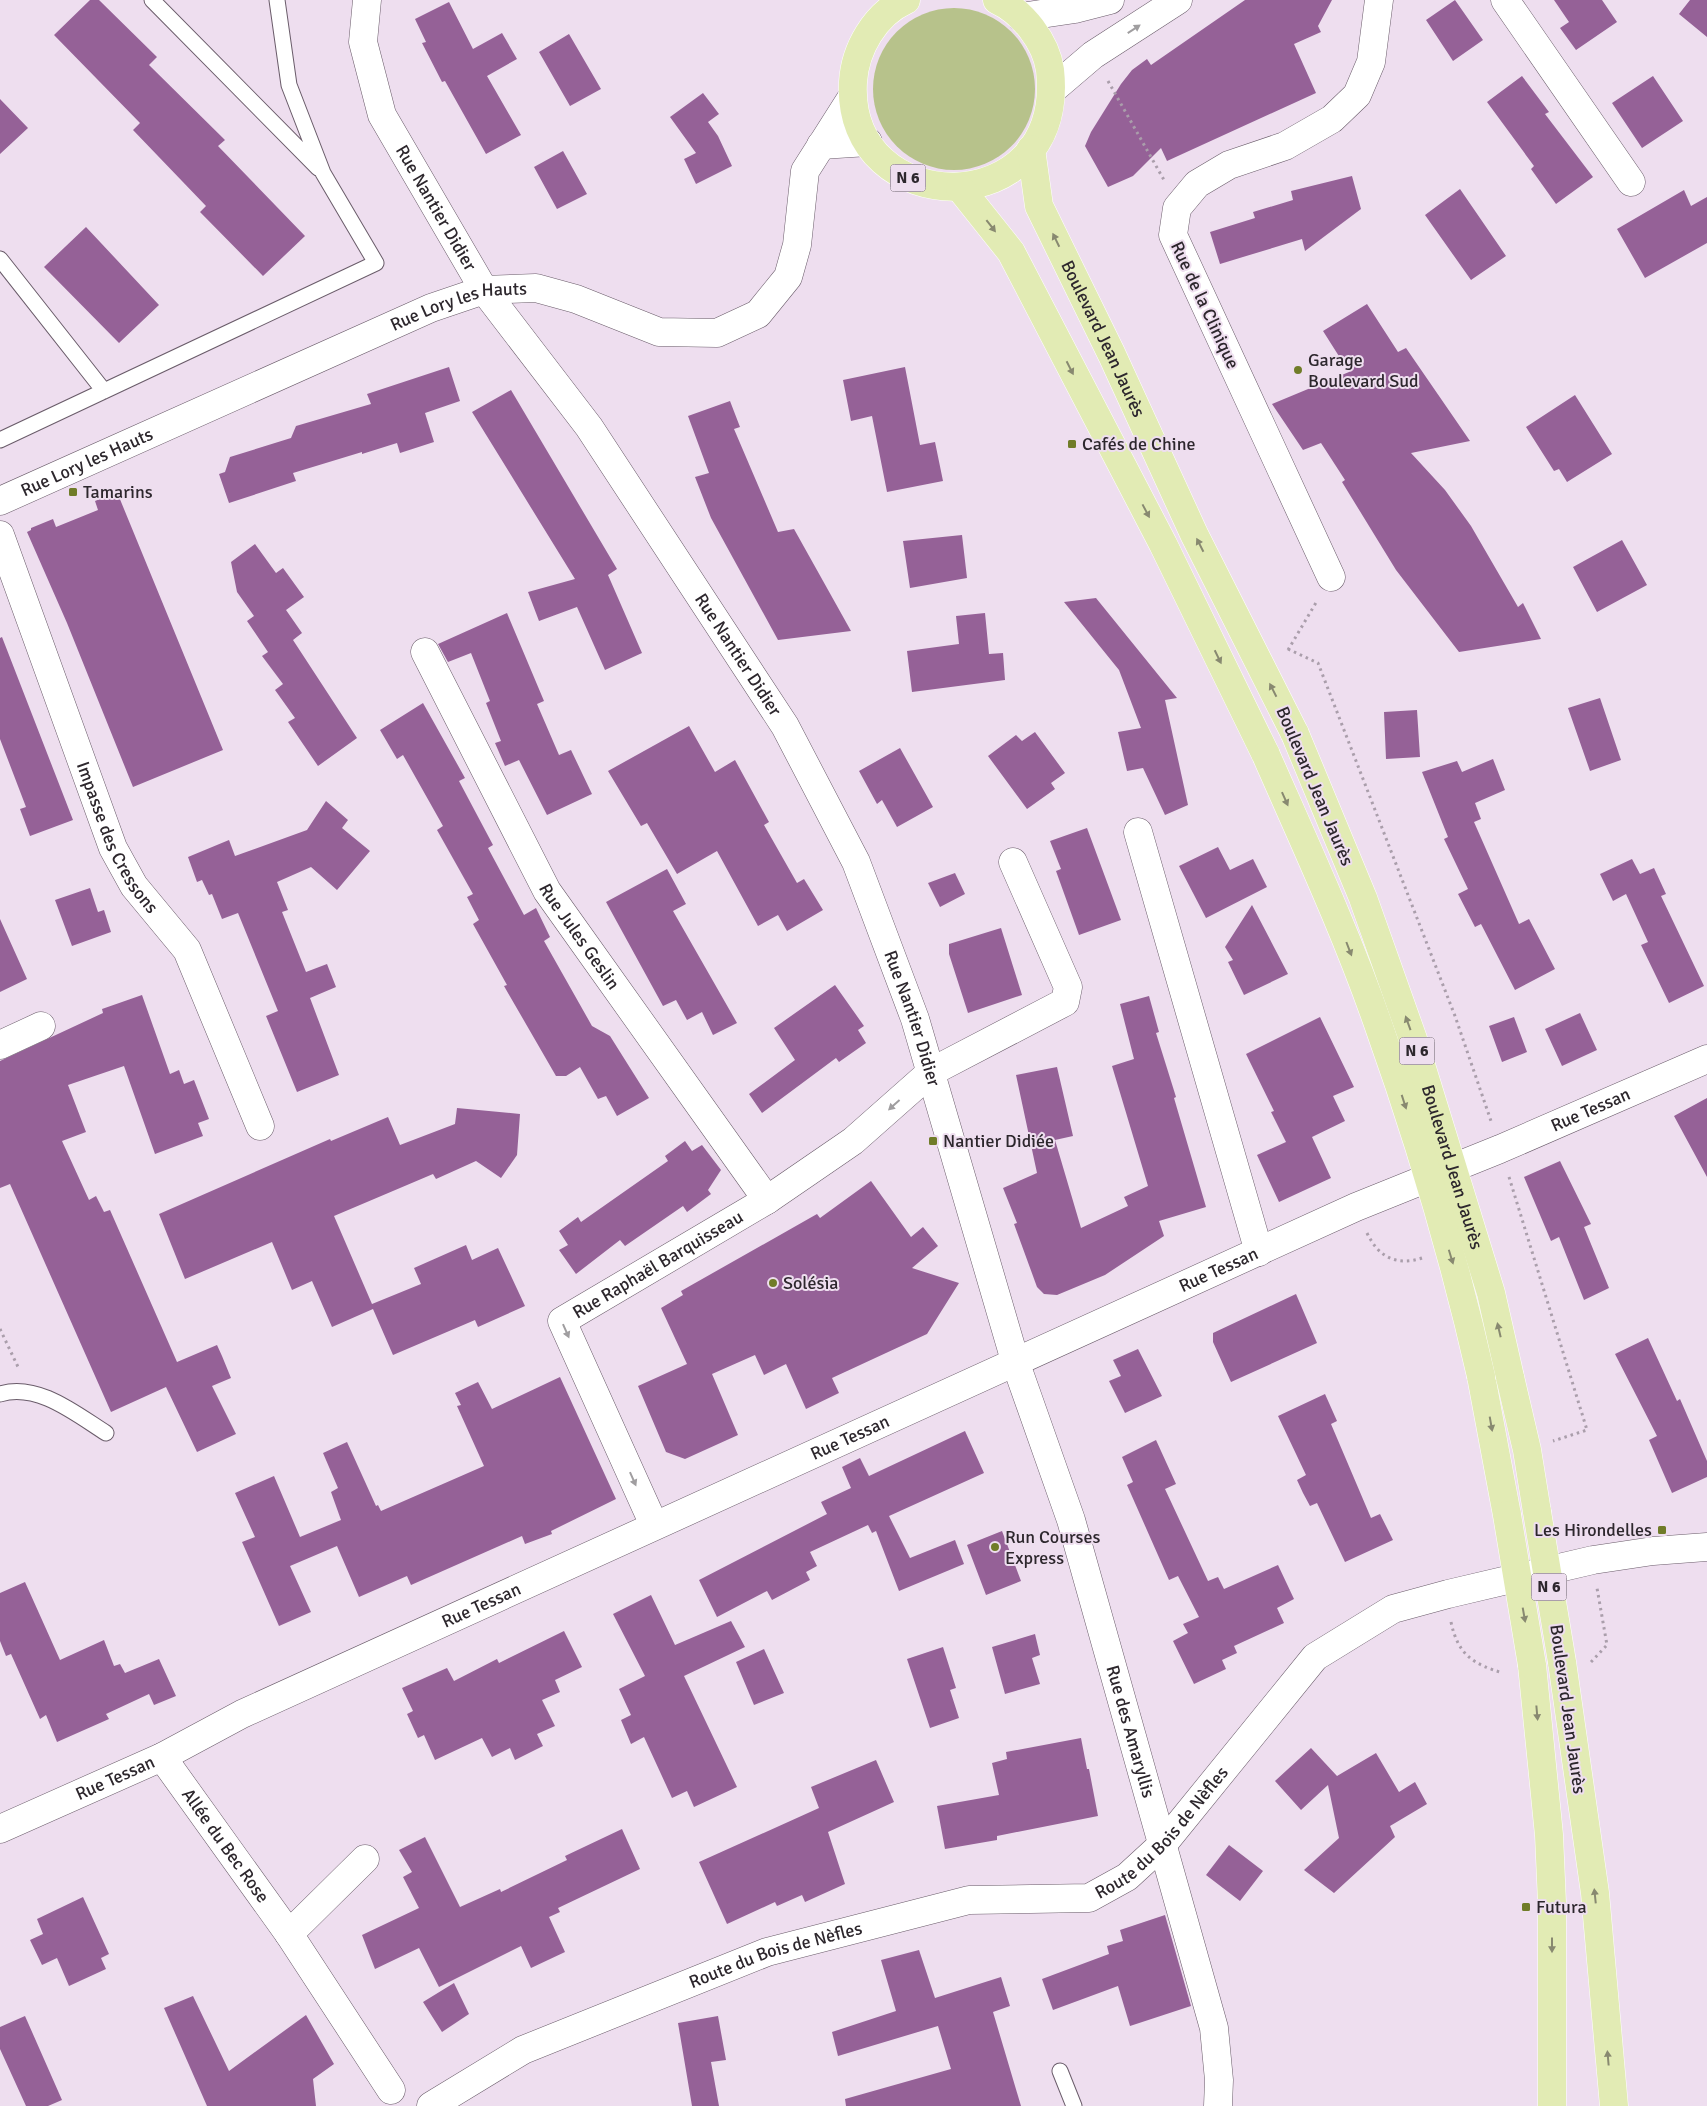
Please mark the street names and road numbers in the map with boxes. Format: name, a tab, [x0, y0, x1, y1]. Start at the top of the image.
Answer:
street label: Rue Nantier Didier	[391, 141, 482, 275]
road number: N 6	[890, 164, 926, 192]
street label: Rue de la Clinique	[1166, 238, 1244, 372]
street label: Boulevard Jean Jaurès	[1056, 257, 1150, 421]
street label: Rue Lory les Hauts	[387, 277, 527, 336]
street label: Rue Lory les Hauts	[17, 423, 156, 501]
street label: Rue Nantier Didier	[690, 589, 787, 720]
street label: Boulevard Jean Jaurès	[1271, 703, 1359, 869]
street label: Impasse des Cressons	[72, 759, 163, 918]
street label: Rue Jules Geslin	[534, 880, 625, 994]
street label: Rue Nantier Didier	[879, 947, 945, 1089]
road number: N 6	[1400, 1038, 1434, 1064]
street label: Boulevard Jean Jaurès	[1417, 1082, 1488, 1252]
street label: Rue Tessan	[1547, 1083, 1634, 1137]
street label: Rue Raphaël Barquisseau	[569, 1206, 747, 1323]
street label: Rue Tessan	[1176, 1242, 1261, 1297]
street label: Rue Tessan	[807, 1410, 893, 1465]
road number: N 6	[1532, 1574, 1566, 1600]
street label: Rue Tessan	[438, 1578, 524, 1633]
street label: Boulevard Jean Jaurès	[1545, 1623, 1591, 1795]
street label: Rue des Amaryllis	[1101, 1663, 1160, 1800]
street label: Rue Tessan	[72, 1751, 158, 1805]
street label: Route du Bois de Nèfles	[1091, 1762, 1233, 1904]
street label: Allée du Bec Rose	[177, 1784, 274, 1907]
street label: Route du Bois de Nèfles	[686, 1917, 865, 1993]

